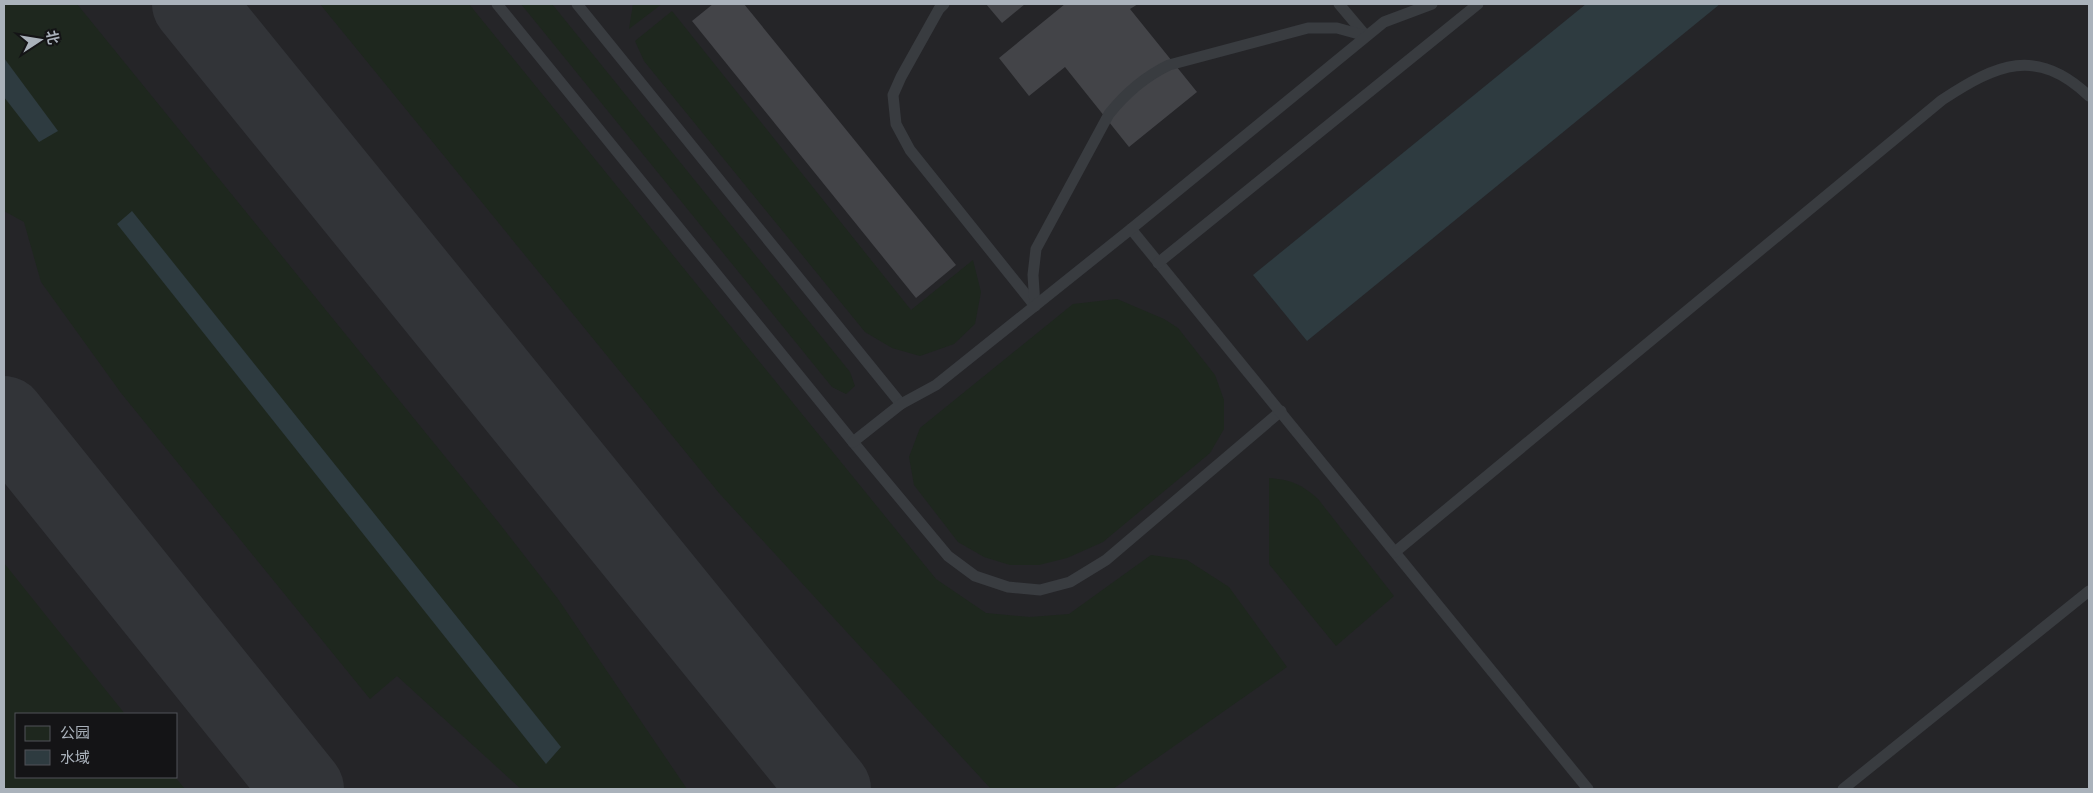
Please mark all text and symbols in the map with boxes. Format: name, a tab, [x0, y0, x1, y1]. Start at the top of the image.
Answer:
north arrow	[15, 15, 65, 65]
text: 北	[41, 29, 63, 46]
legend	[15, 713, 178, 778]
text: 公园	[60, 723, 90, 744]
text: 水域	[60, 748, 90, 769]

